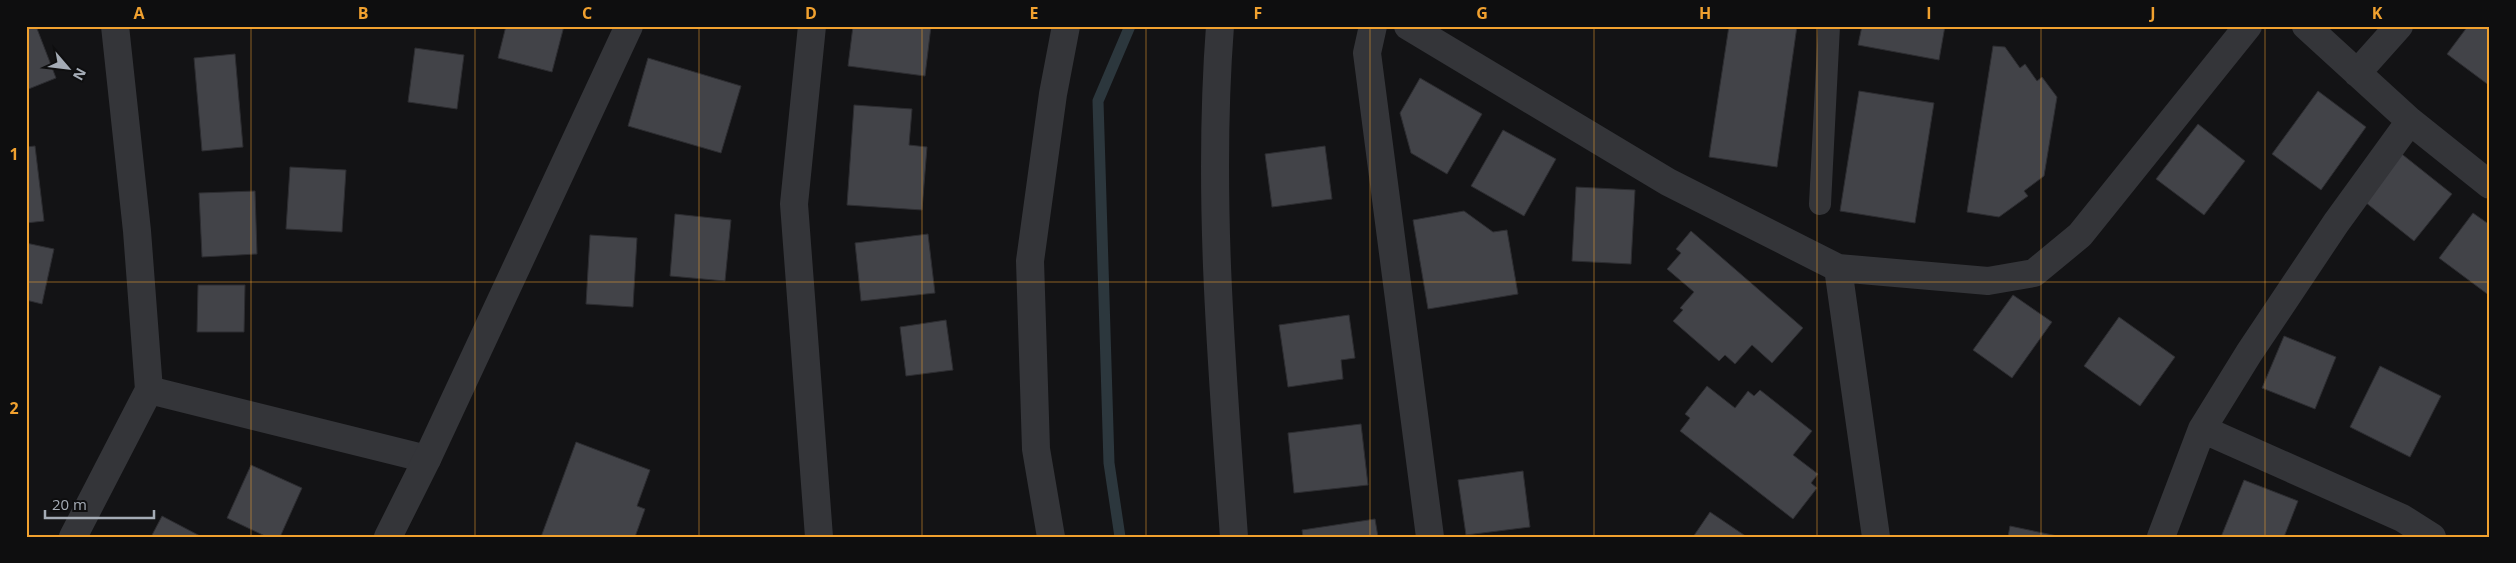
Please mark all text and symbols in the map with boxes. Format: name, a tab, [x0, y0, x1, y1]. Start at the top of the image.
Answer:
text: A	[133, 2, 145, 24]
text: B	[358, 2, 368, 24]
text: C	[582, 2, 592, 24]
text: D	[805, 2, 817, 24]
text: E	[1030, 2, 1039, 24]
text: F	[1254, 2, 1262, 24]
text: G	[1476, 2, 1488, 24]
text: H	[1699, 2, 1711, 24]
text: I	[1926, 2, 1932, 24]
text: J	[2148, 2, 2156, 24]
text: K	[2372, 2, 2383, 24]
north arrow	[42, 42, 92, 92]
text: N	[69, 65, 91, 84]
text: 1	[9, 143, 19, 165]
text: 2	[9, 397, 19, 419]
scale bar	[45, 488, 154, 520]
text: 20 m	[52, 494, 87, 514]

